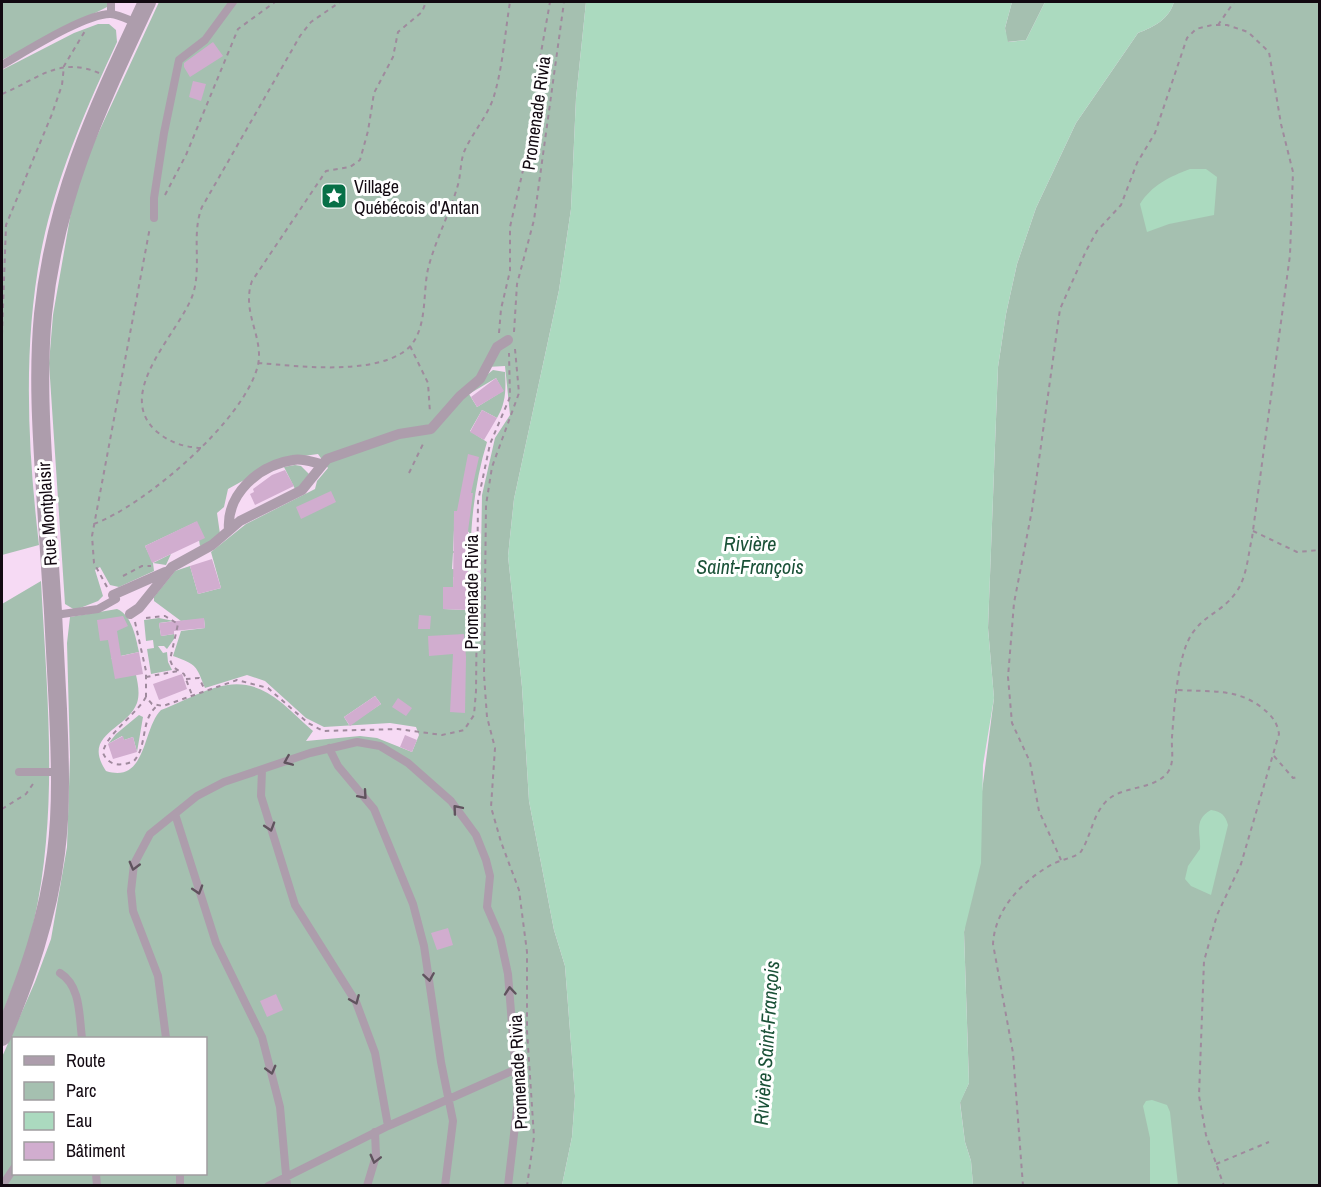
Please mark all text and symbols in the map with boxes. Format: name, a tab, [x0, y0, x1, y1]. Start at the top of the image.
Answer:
street label: Promenade Rivia	[516, 54, 556, 172]
place label: Village Québécois d'Antan	[354, 174, 479, 220]
place icon: Village Québécois d'Antan	[319, 181, 349, 211]
street label: Rue Montplaisir	[31, 461, 63, 567]
water label: Rivière Saint-François	[696, 530, 804, 580]
street label: Promenade Rivia	[459, 535, 484, 649]
one-way arrow	[283, 754, 294, 766]
one-way arrow	[356, 788, 367, 799]
one-way arrow	[453, 805, 464, 816]
one-way arrow	[263, 821, 275, 832]
one-way arrow	[128, 861, 141, 871]
one-way arrow	[191, 884, 203, 895]
water label: Rivière Saint-François	[747, 960, 785, 1126]
one-way arrow	[422, 972, 434, 981]
one-way arrow	[504, 986, 517, 995]
one-way arrow	[348, 994, 360, 1005]
street label: Promenade Rivia	[503, 1014, 533, 1130]
legend	[12, 1037, 207, 1175]
text: Route	[66, 1048, 105, 1073]
one-way arrow	[263, 1065, 276, 1075]
text: Parc	[66, 1078, 96, 1103]
text: Eau	[66, 1108, 92, 1133]
text: Bâtiment	[66, 1138, 125, 1163]
one-way arrow	[369, 1154, 382, 1164]

